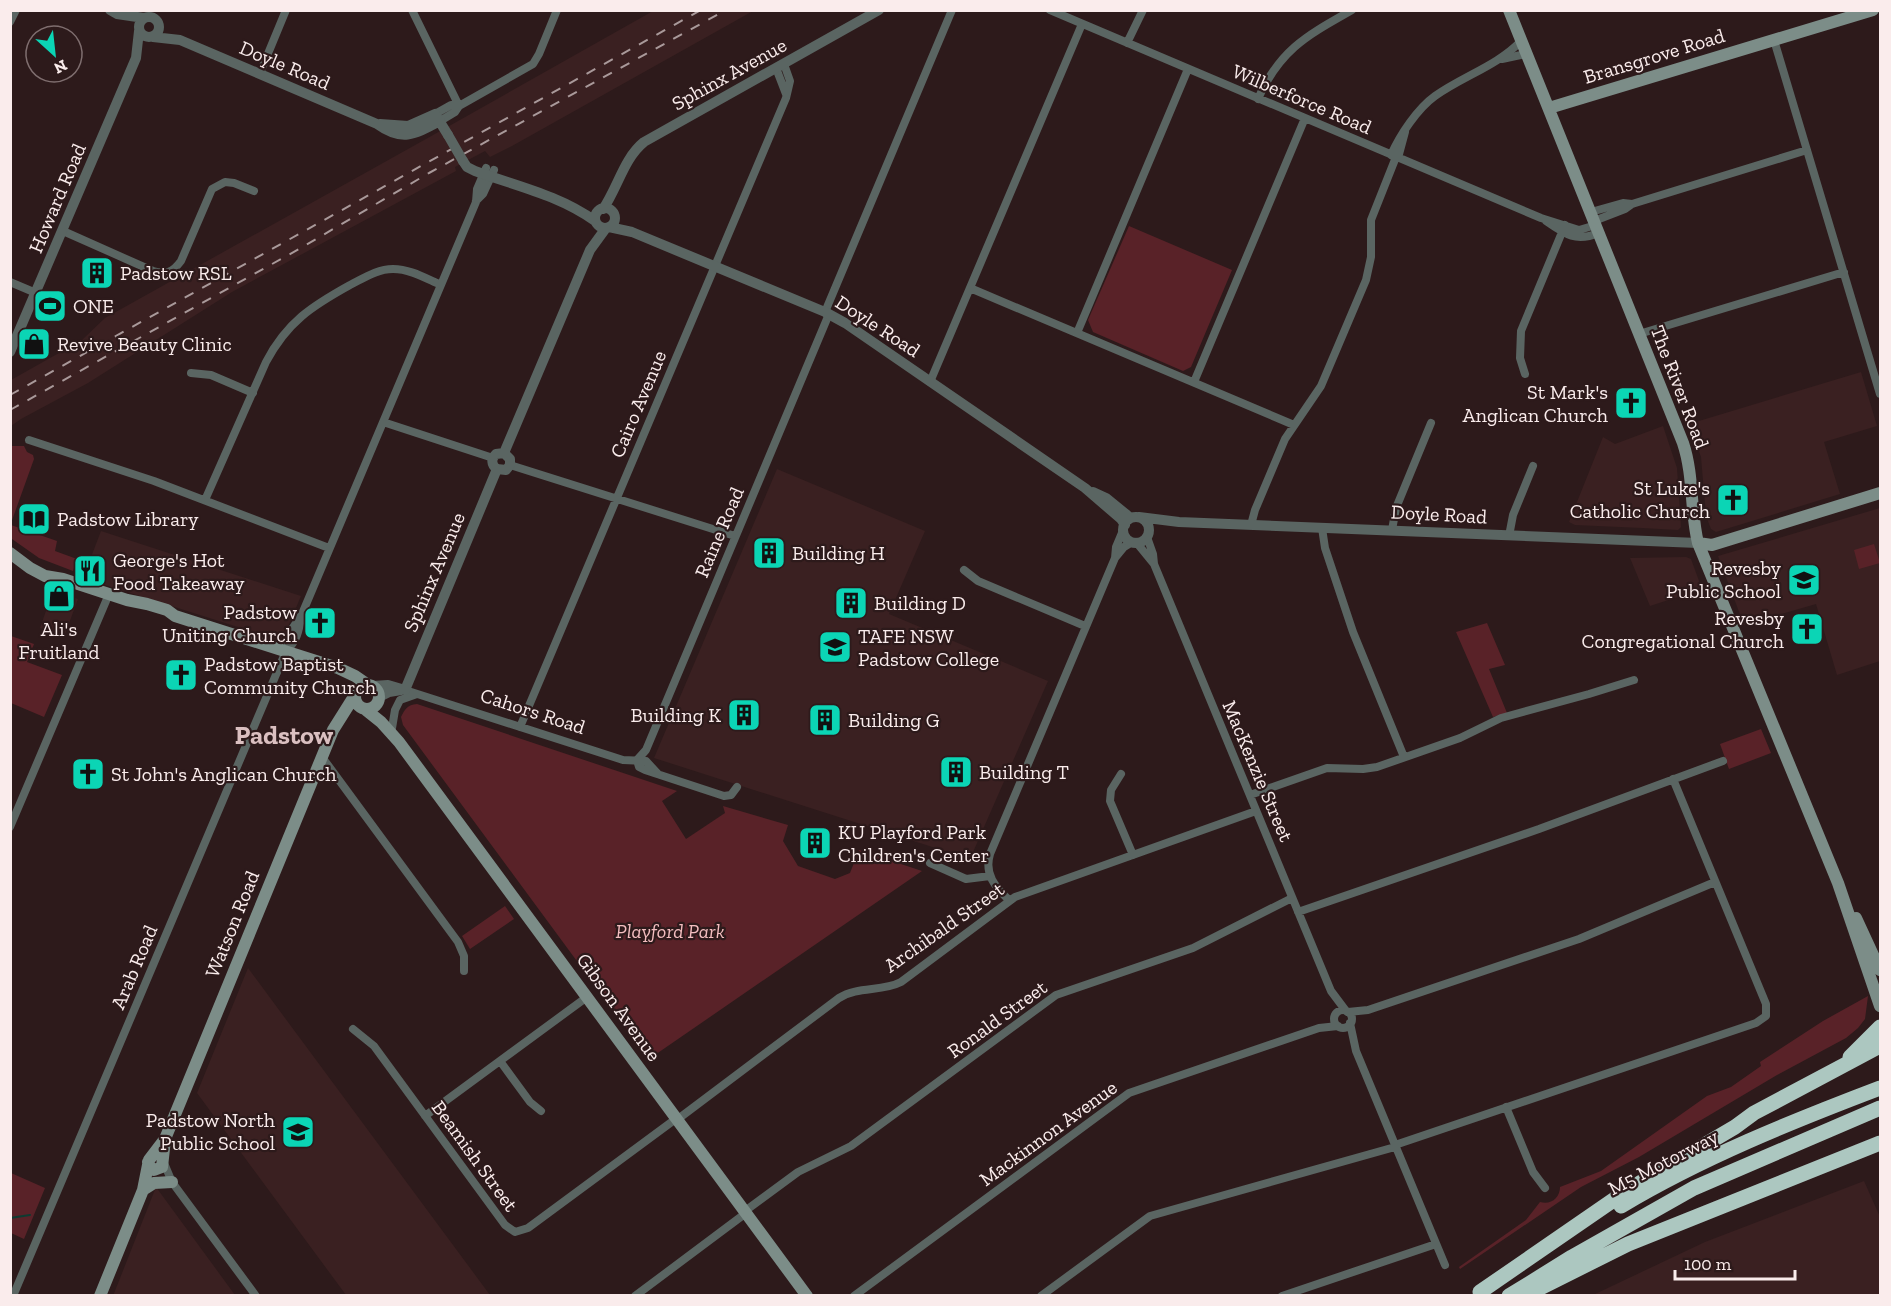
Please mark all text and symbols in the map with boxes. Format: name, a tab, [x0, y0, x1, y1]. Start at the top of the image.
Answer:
street label: Bransgrove Road	[1580, 23, 1728, 89]
north arrow	[24, 24, 84, 84]
street label: Sphinx Avenue	[667, 33, 791, 115]
street label: Doyle Road	[236, 35, 334, 95]
text: N	[51, 56, 70, 78]
street label: Wilberforce Road	[1229, 59, 1375, 139]
street label: Howard Road	[23, 140, 91, 256]
building icon: Padstow RSL	[79, 255, 115, 291]
place label: Padstow RSL	[120, 261, 232, 285]
sports icon: ONE	[32, 288, 68, 324]
street label: Doyle Road	[831, 290, 925, 362]
place label: ONE	[73, 294, 114, 318]
street label: The River Road	[1645, 322, 1715, 452]
shop icon: Revive Beauty Clinic	[16, 326, 52, 362]
place label: Revive Beauty Clinic	[57, 332, 232, 356]
street label: Cairo Avenue	[605, 347, 671, 461]
place label: St Mark's Anglican Church	[1463, 380, 1609, 427]
church icon: St Mark's Anglican Church	[1613, 385, 1649, 421]
place label: St Luke's Catholic Church	[1570, 476, 1711, 523]
church icon: St Luke's Catholic Church	[1715, 482, 1751, 518]
street label: Raine Road	[689, 483, 749, 581]
street label: Doyle Road	[1390, 499, 1488, 529]
library icon: Padstow Library	[16, 501, 52, 537]
place label: Padstow Library	[57, 507, 199, 531]
street label: Sphinx Avenue	[398, 509, 470, 635]
building icon: Building H	[751, 535, 787, 571]
place label: Building H	[792, 541, 885, 565]
place label: George's Hot Food Takeaway	[113, 548, 245, 595]
restaurant icon: George's Hot Food Takeaway	[72, 553, 108, 589]
place label: Revesby Public School	[1666, 556, 1782, 603]
school or university icon: Revesby Public School	[1786, 562, 1822, 598]
shop icon: Ali's Fruitland	[41, 578, 77, 614]
building icon: Building D	[833, 585, 869, 621]
place label: Building D	[874, 591, 966, 615]
place label: Padstow Uniting Church	[162, 600, 298, 647]
church icon: Padstow Uniting Church	[302, 605, 338, 641]
place label: Revesby Congregational Church	[1582, 606, 1785, 653]
church icon: Revesby Congregational Church	[1789, 611, 1825, 647]
place label: Ali's Fruitland	[18, 617, 100, 664]
place label: TAFE NSW Padstow College	[858, 624, 999, 671]
school or university icon: TAFE NSW Padstow College	[817, 629, 853, 665]
place label: Padstow Baptist Community Church	[204, 652, 377, 699]
church icon: Padstow Baptist Community Church	[163, 657, 199, 693]
street label: Cahors Road	[478, 683, 588, 739]
building icon: Building K	[726, 697, 762, 733]
street label: MacKenzie Street	[1217, 697, 1299, 846]
building icon: Building G	[807, 702, 843, 738]
place label: Building K	[630, 703, 721, 727]
place label: Building G	[848, 708, 940, 732]
district label: Padstow	[235, 719, 334, 751]
building icon: Building T	[938, 754, 974, 790]
church icon: St John's Anglican Church	[70, 756, 106, 792]
place label: Building T	[979, 760, 1069, 784]
place label: St John's Anglican Church	[111, 762, 337, 786]
place label: KU Playford Park Children's Center	[838, 820, 989, 867]
building icon: KU Playford Park Children's Center	[797, 825, 833, 861]
street label: Watson Road	[200, 867, 264, 981]
street label: Archibald Street	[879, 876, 1009, 977]
park label: Playford Park	[615, 919, 725, 943]
street label: Arab Road	[106, 921, 162, 1013]
street label: Gibson Avenue	[572, 948, 666, 1066]
street label: Ronald Street	[943, 975, 1052, 1063]
street label: Mackinnon Avenue	[974, 1075, 1122, 1191]
street label: Beamish Street	[427, 1096, 524, 1217]
place label: Padstow North Public School	[146, 1108, 276, 1155]
school or university icon: Padstow North Public School	[280, 1114, 316, 1150]
street label: M5 Motorway	[1604, 1124, 1723, 1200]
scale bar	[1675, 1243, 1795, 1281]
text: 100 m	[1684, 1253, 1732, 1275]

